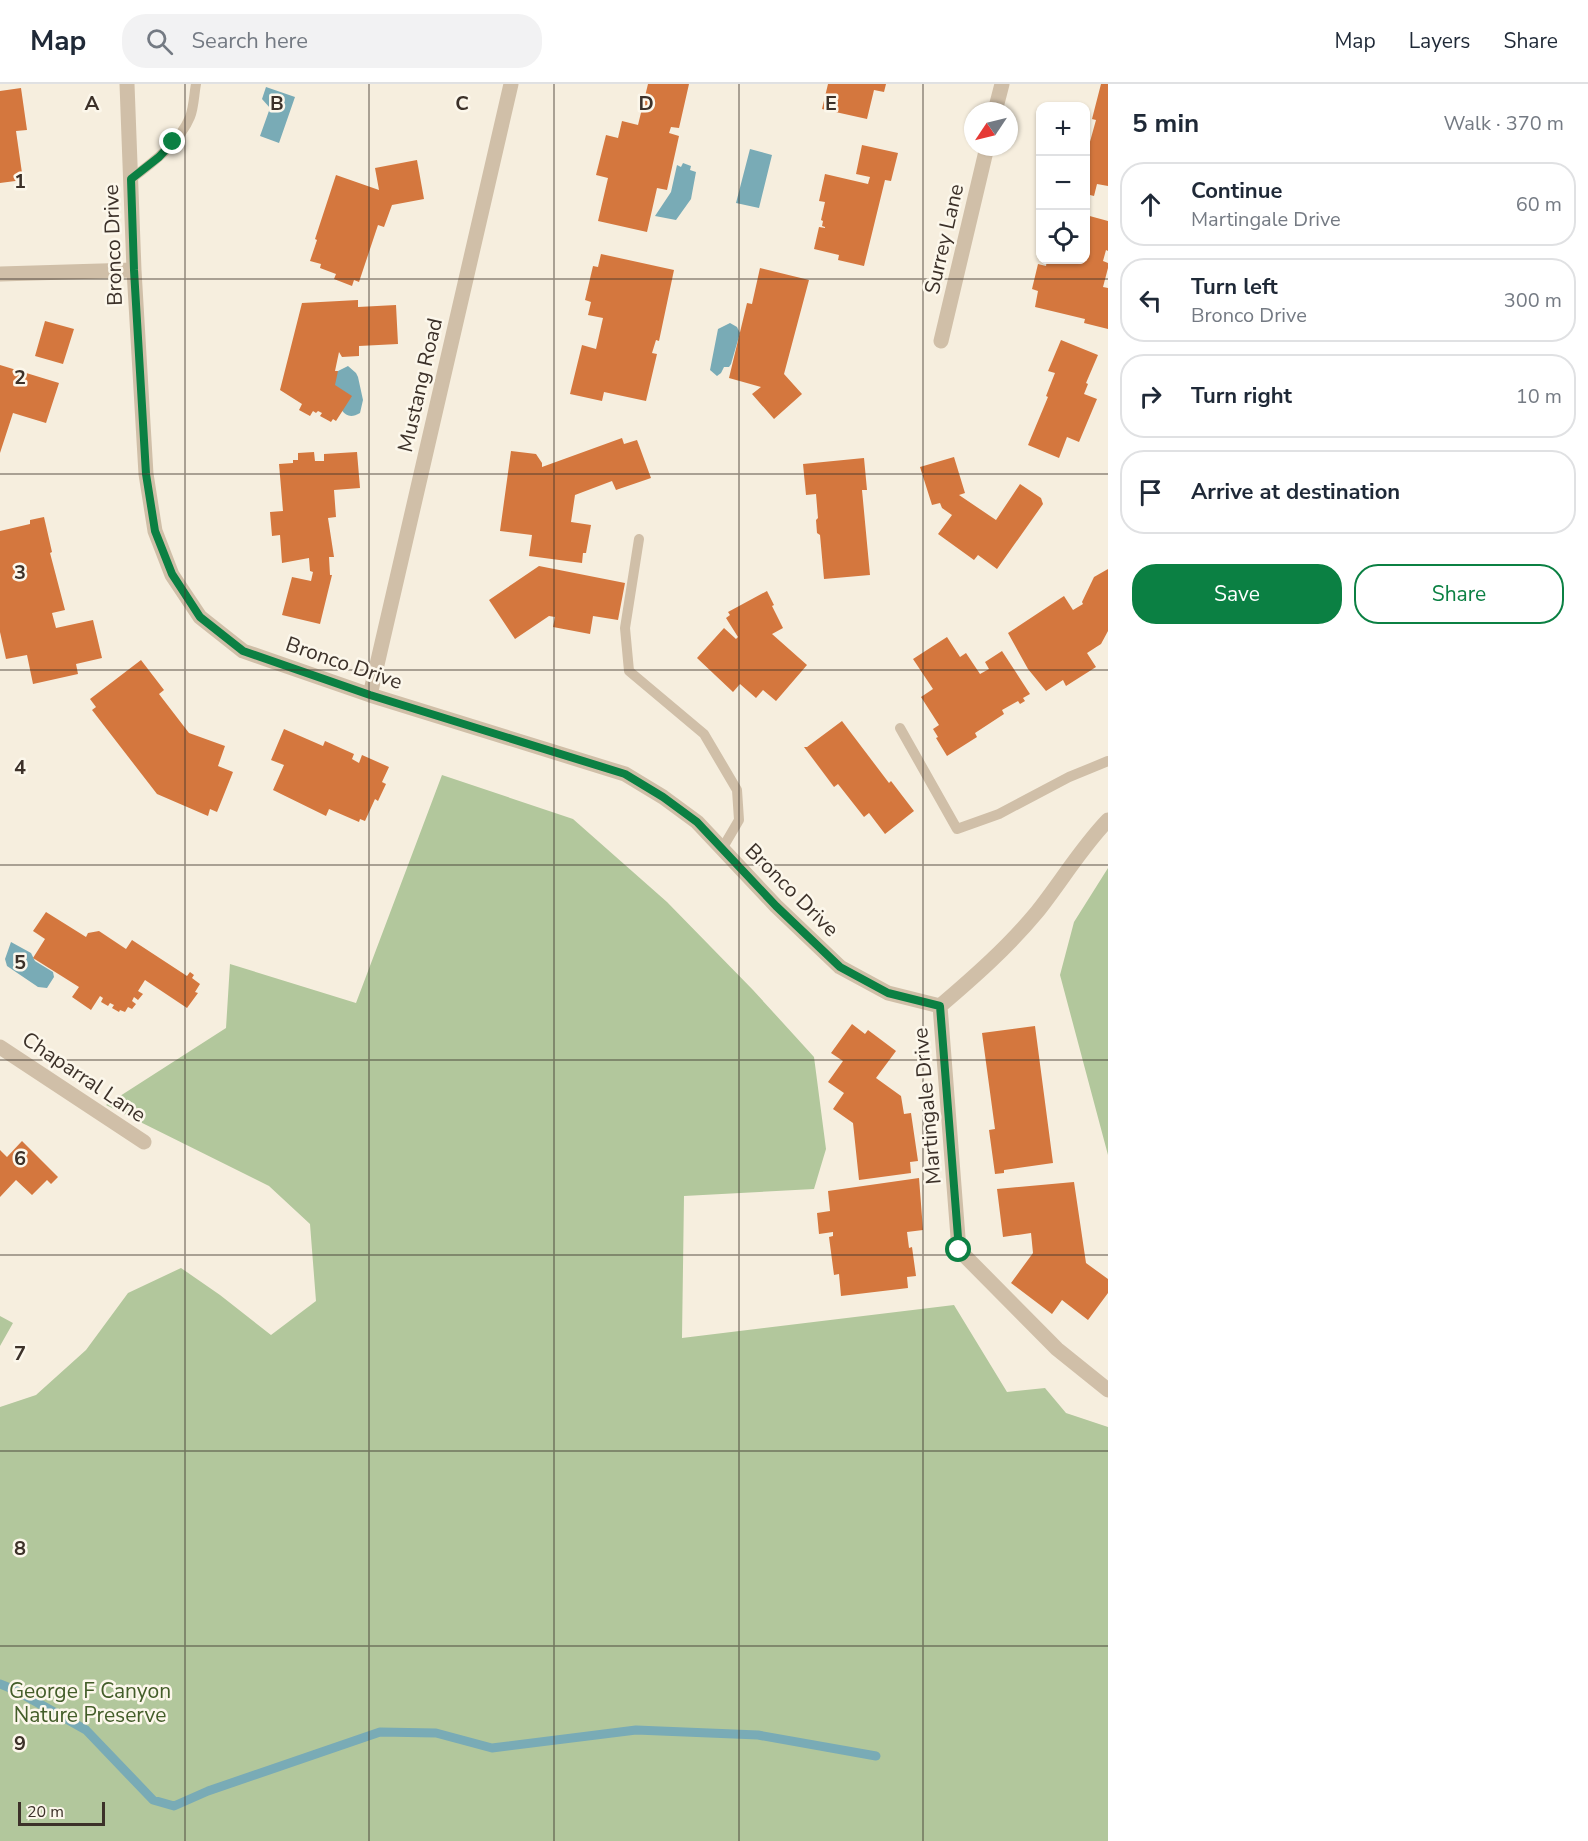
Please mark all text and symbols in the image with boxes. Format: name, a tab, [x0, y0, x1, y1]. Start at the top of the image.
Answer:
search box	[122, 14, 542, 68]
text: Map	[30, 22, 86, 60]
icon: search	[143, 25, 176, 58]
text: Search here	[191, 26, 308, 56]
text: Map	[1334, 27, 1376, 55]
text: Layers	[1409, 27, 1470, 55]
text: Share	[1503, 27, 1558, 55]
text: A	[85, 90, 100, 117]
text: B	[270, 90, 284, 117]
text: C	[455, 90, 469, 117]
text: D	[638, 90, 654, 117]
text: E	[825, 90, 837, 117]
north arrow	[964, 102, 1018, 156]
map controls	[1036, 102, 1090, 264]
button: +	[1036, 102, 1090, 156]
text: 5 min	[1132, 106, 1199, 141]
text: Walk · 370 m	[1444, 110, 1564, 137]
route end	[159, 128, 185, 154]
button: −	[1036, 156, 1090, 210]
text: 1	[14, 168, 26, 195]
text: Continue	[1191, 176, 1282, 206]
street label: Surrey Lane	[918, 181, 970, 297]
street label: Bronco Drive	[97, 184, 129, 306]
icon: ahead	[1134, 188, 1167, 221]
text: 60 m	[1516, 191, 1562, 218]
text: Martingale Drive	[1191, 206, 1341, 233]
button: locate	[1036, 210, 1090, 264]
text: Turn left	[1191, 272, 1278, 302]
icon: left	[1134, 284, 1167, 317]
text: 300 m	[1504, 287, 1562, 314]
text: Bronco Drive	[1191, 302, 1307, 329]
street label: Mustang Road	[391, 315, 449, 455]
text: 2	[14, 364, 26, 391]
icon: right	[1134, 380, 1167, 413]
text: Turn right	[1191, 381, 1292, 411]
text: 10 m	[1516, 383, 1562, 410]
icon: arrive	[1134, 476, 1167, 509]
text: Arrive at destination	[1191, 477, 1400, 507]
text: 3	[14, 559, 26, 586]
button: Save	[1132, 564, 1342, 624]
button: Share	[1354, 564, 1564, 624]
street label: Bronco Drive	[282, 630, 406, 696]
text: 4	[14, 754, 26, 781]
street label: Bronco Drive	[739, 837, 845, 943]
text: 5	[14, 949, 26, 976]
street label: Chaparral Lane	[17, 1025, 151, 1129]
street label: Martingale Drive	[906, 1026, 948, 1186]
text: 6	[14, 1145, 26, 1172]
route start	[945, 1236, 971, 1262]
text: 7	[14, 1340, 26, 1367]
text: 8	[14, 1535, 26, 1562]
park label: George F Canyon Nature Preserve	[9, 1677, 171, 1729]
text: 9	[14, 1730, 26, 1757]
scale bar	[18, 1799, 105, 1826]
text: 20 m	[27, 1801, 64, 1823]

